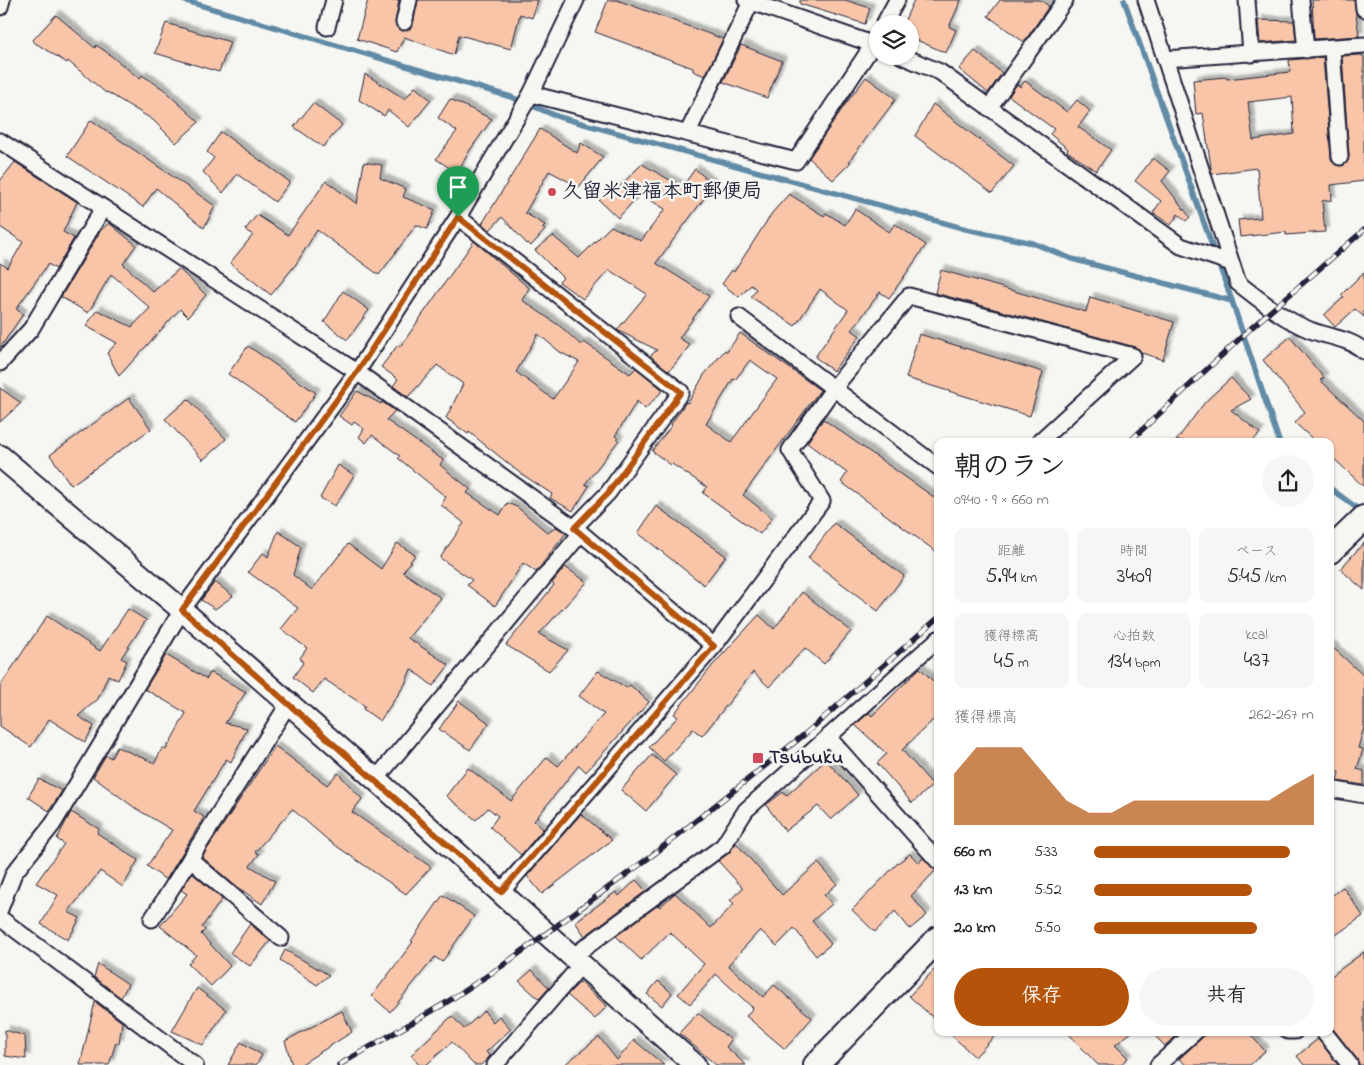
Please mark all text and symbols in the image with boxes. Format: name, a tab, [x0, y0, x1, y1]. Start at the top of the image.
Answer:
map controls	[869, 15, 919, 65]
button: layers	[869, 15, 919, 65]
pin	[437, 166, 479, 217]
icon: arrive	[444, 173, 472, 201]
place label: 久留米津福本町郵便局	[562, 178, 762, 207]
marker: 久留米津福本町郵便局	[546, 186, 558, 198]
text: 朝のラン	[954, 448, 1066, 489]
button: share	[1262, 455, 1314, 507]
text: 09:40 · 9 × 660 m	[954, 488, 1049, 512]
text: 距離	[997, 541, 1025, 562]
text: 時間	[1120, 541, 1148, 562]
text: ペース	[1236, 541, 1277, 562]
text: 5.94	[985, 562, 1017, 592]
text: 34:09	[1117, 562, 1151, 592]
text: 5:45	[1227, 562, 1261, 592]
text: km	[1017, 568, 1037, 589]
text: /km	[1261, 568, 1286, 589]
text: kcal	[1246, 625, 1268, 646]
text: 獲得標高	[983, 626, 1039, 647]
text: 心拍数	[1113, 626, 1155, 647]
text: 437	[1244, 646, 1270, 676]
text: 45	[994, 647, 1014, 677]
text: 134	[1107, 647, 1131, 677]
text: m	[1014, 653, 1029, 674]
text: bpm	[1131, 653, 1161, 674]
text: 262–267 m	[1248, 703, 1314, 727]
text: 獲得標高	[954, 706, 1018, 730]
place label: Tsubuku	[769, 744, 843, 773]
marker: Tsubuku	[751, 751, 765, 765]
text: 660 m	[954, 840, 991, 864]
text: 5:33	[1034, 840, 1058, 864]
text: 1.3 km	[954, 878, 992, 902]
text: 5:52	[1034, 878, 1062, 902]
text: 2.0 km	[954, 916, 996, 940]
text: 5:50	[1034, 916, 1061, 940]
button: 保存	[954, 968, 1129, 1026]
button: 共有	[1139, 968, 1314, 1026]

